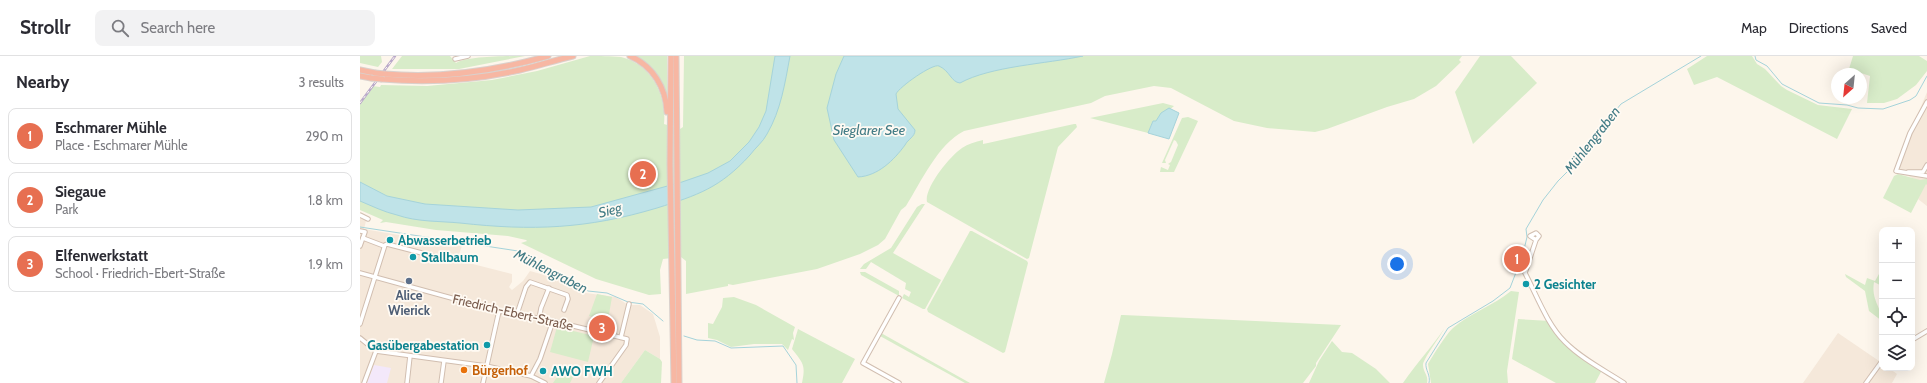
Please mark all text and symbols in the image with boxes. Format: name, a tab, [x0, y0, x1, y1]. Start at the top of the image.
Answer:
search box	[95, 10, 375, 46]
text: Strollr	[20, 16, 71, 39]
icon: search	[109, 17, 131, 39]
text: Search here	[141, 19, 215, 37]
text: Map	[1741, 19, 1767, 37]
text: Directions	[1789, 19, 1849, 37]
text: Saved	[1871, 19, 1907, 37]
north arrow	[1831, 68, 1867, 104]
text: Nearby	[16, 72, 69, 92]
text: 3 results	[298, 74, 344, 90]
water label: Mühlengraben	[1560, 103, 1624, 178]
text: Eschmarer Mühle	[55, 119, 167, 137]
water label: Sieglarer See	[833, 121, 906, 139]
text: 1	[28, 128, 32, 144]
text: 290 m	[305, 128, 343, 144]
text: Place · Eschmarer Mühle	[55, 137, 188, 153]
pin: 2	[630, 159, 656, 189]
text: Siegaue	[55, 183, 106, 201]
text: 2	[27, 192, 33, 208]
text: 1.8 km	[308, 192, 343, 208]
water label: Sieg	[596, 198, 624, 222]
text: Park	[55, 201, 78, 217]
map controls	[1879, 227, 1915, 371]
button: +	[1879, 227, 1915, 263]
place label: Abwasserbetrieb	[398, 232, 492, 248]
marker: Abwasserbetrieb	[385, 235, 395, 245]
water label: Mühlengraben	[510, 244, 591, 297]
pin: 1	[1504, 244, 1530, 274]
text: Elfenwerkstatt	[55, 247, 148, 265]
place label: Stallbaum	[421, 249, 479, 265]
marker: Stallbaum	[408, 252, 418, 262]
your location	[1387, 254, 1407, 274]
text: 3	[26, 256, 34, 272]
text: 1.9 km	[309, 256, 343, 272]
button: −	[1879, 263, 1915, 299]
text: School · Friedrich-Ebert-Straße	[55, 265, 225, 281]
marker: Alice Wierick	[404, 276, 414, 286]
place label: 2 Gesichter	[1534, 276, 1597, 292]
marker: 2 Gesichter	[1521, 279, 1531, 289]
place label: Alice Wierick	[388, 287, 431, 318]
street label: Friedrich-Ebert-Straße	[451, 290, 575, 334]
button: locate	[1879, 299, 1915, 335]
pin: 3	[589, 313, 615, 343]
button: layers	[1879, 335, 1915, 371]
place label: Gasübergabestation	[367, 337, 479, 353]
marker: Gasübergabestation	[482, 340, 492, 350]
place label: Bürgerhof	[472, 362, 528, 378]
place label: AWO FWH	[551, 363, 613, 379]
marker: Bürgerhof	[459, 365, 469, 375]
marker: AWO FWH	[538, 366, 548, 376]

